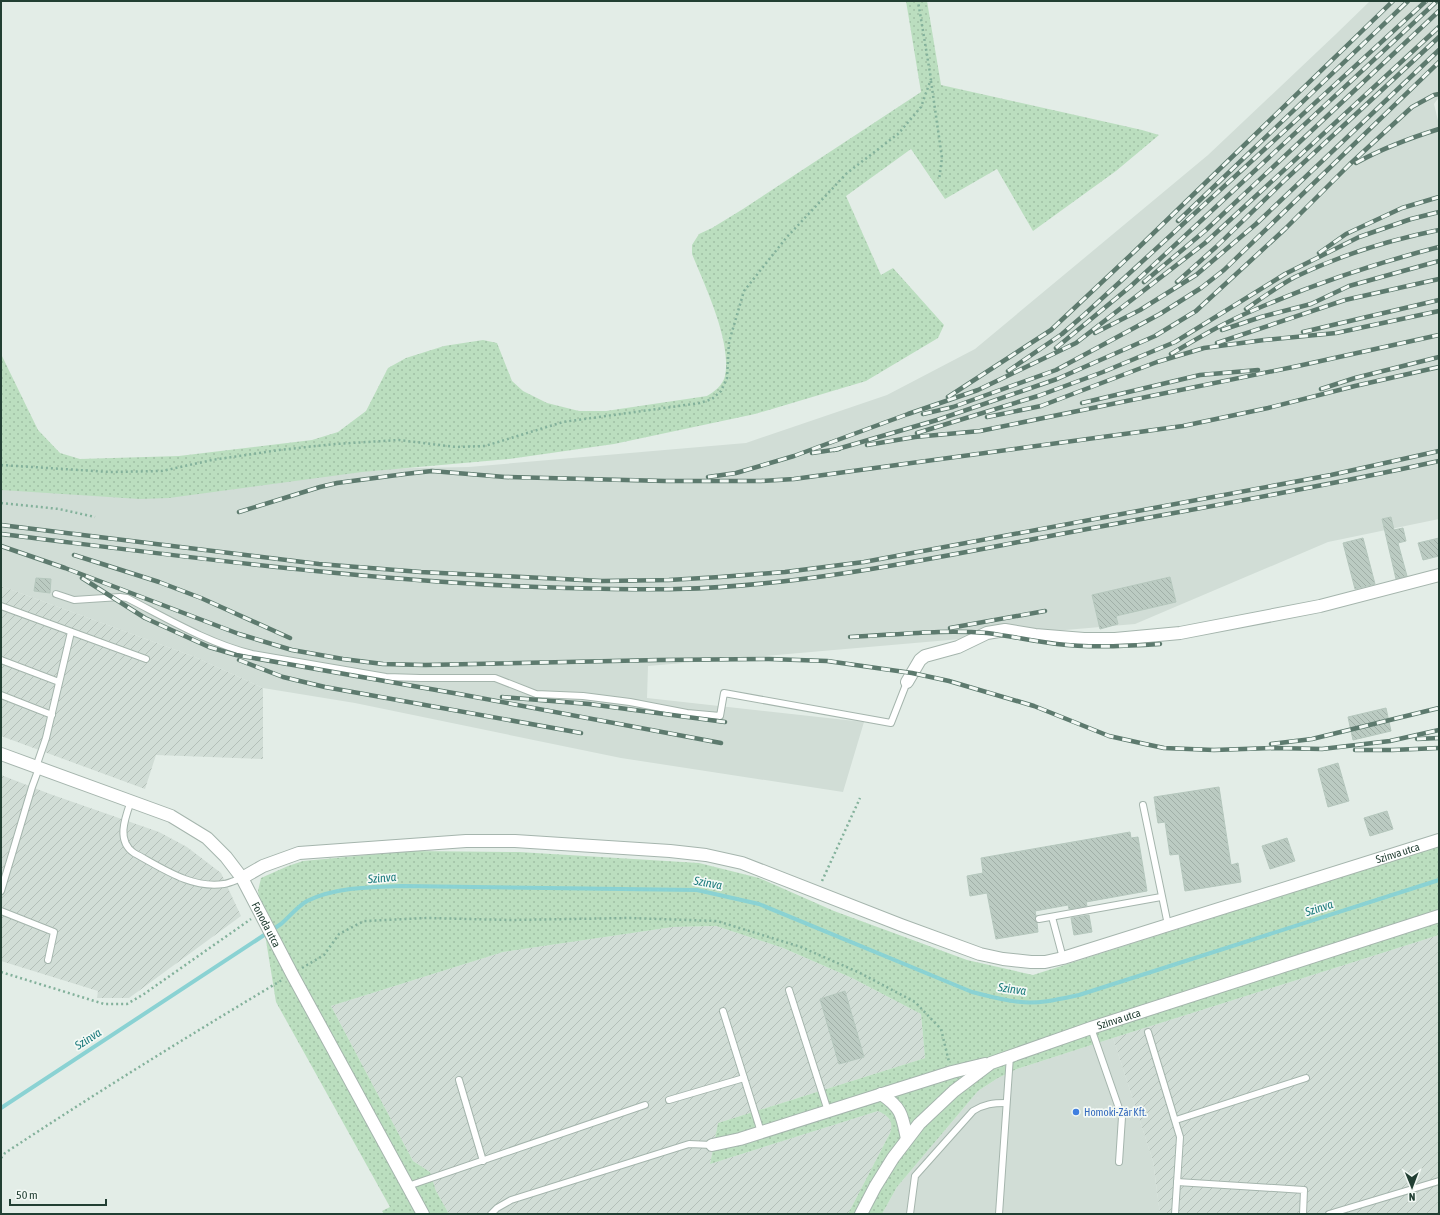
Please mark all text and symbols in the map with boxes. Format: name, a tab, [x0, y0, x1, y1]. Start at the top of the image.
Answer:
street label: Szinva utca	[1374, 840, 1421, 865]
water label: Szinva	[366, 870, 397, 886]
water label: Szinva	[692, 873, 724, 892]
water label: Szinva	[1302, 897, 1335, 919]
street label: Fonoda utca	[250, 900, 283, 949]
water label: Szinva	[996, 980, 1027, 998]
street label: Szinva utca	[1095, 1006, 1142, 1032]
water label: Szinva	[71, 1025, 104, 1053]
place label: Homoki-Zár Kft.	[1084, 1106, 1147, 1118]
marker: Homoki-Zár Kft.	[1071, 1107, 1081, 1117]
north arrow	[1392, 1167, 1432, 1207]
scale bar	[10, 1181, 106, 1207]
text: 50 m	[16, 1188, 38, 1202]
text: N	[1409, 1191, 1416, 1203]

